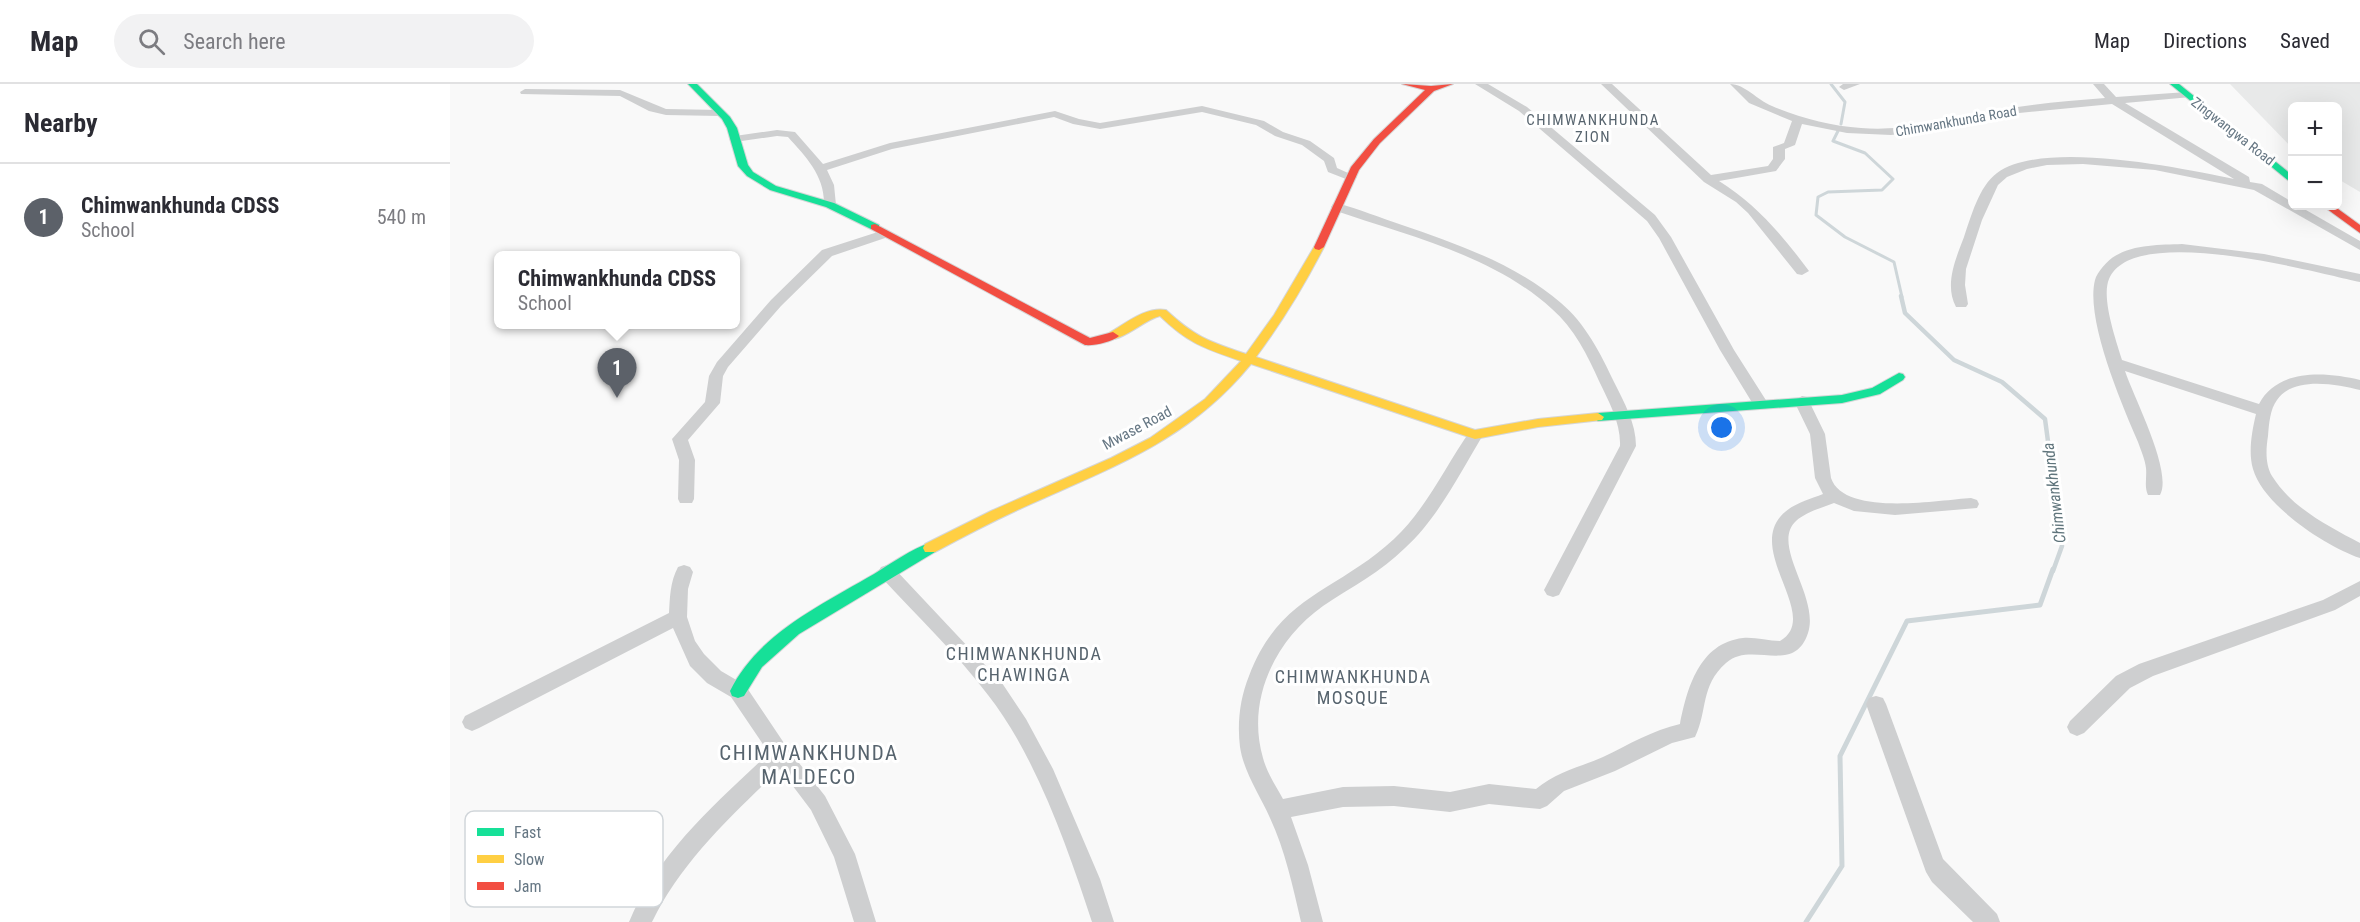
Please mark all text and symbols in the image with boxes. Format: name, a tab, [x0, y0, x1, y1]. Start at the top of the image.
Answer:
search box	[114, 14, 534, 68]
text: Map	[30, 25, 78, 58]
icon: search	[135, 25, 168, 58]
text: Search here	[183, 29, 286, 54]
text: Map	[2094, 29, 2130, 53]
text: Directions	[2163, 29, 2247, 53]
text: Saved	[2280, 29, 2330, 53]
street label: Zingwangwa Road	[2188, 94, 2278, 168]
street label: Chimwankhunda Road	[1894, 102, 2018, 140]
map controls	[2288, 102, 2342, 210]
button: +	[2288, 102, 2342, 156]
text: Nearby	[24, 108, 98, 138]
district label: CHIMWANKHUNDA ZION	[1526, 111, 1660, 146]
button: −	[2288, 156, 2342, 210]
text: Chimwankhunda CDSS	[81, 193, 279, 218]
text: 1	[38, 205, 49, 229]
text: 540 m	[377, 205, 426, 229]
text: School	[81, 218, 135, 242]
popup	[494, 251, 740, 329]
text: Chimwankhunda CDSS	[518, 266, 716, 291]
text: School	[518, 291, 572, 315]
pin: 1	[598, 348, 636, 398]
street label: Mwase Road	[1099, 402, 1175, 454]
your location	[1707, 413, 1736, 442]
water label: Chimwankhunda	[2038, 442, 2070, 544]
district label: CHIMWANKHUNDA CHAWINGA	[946, 643, 1102, 685]
district label: CHIMWANKHUNDA MOSQUE	[1275, 666, 1431, 708]
district label: CHIMWANKHUNDA MALDECO	[719, 741, 899, 789]
legend	[465, 811, 663, 907]
text: Fast	[514, 823, 541, 842]
text: Slow	[514, 850, 544, 869]
text: Jam	[514, 877, 541, 896]

